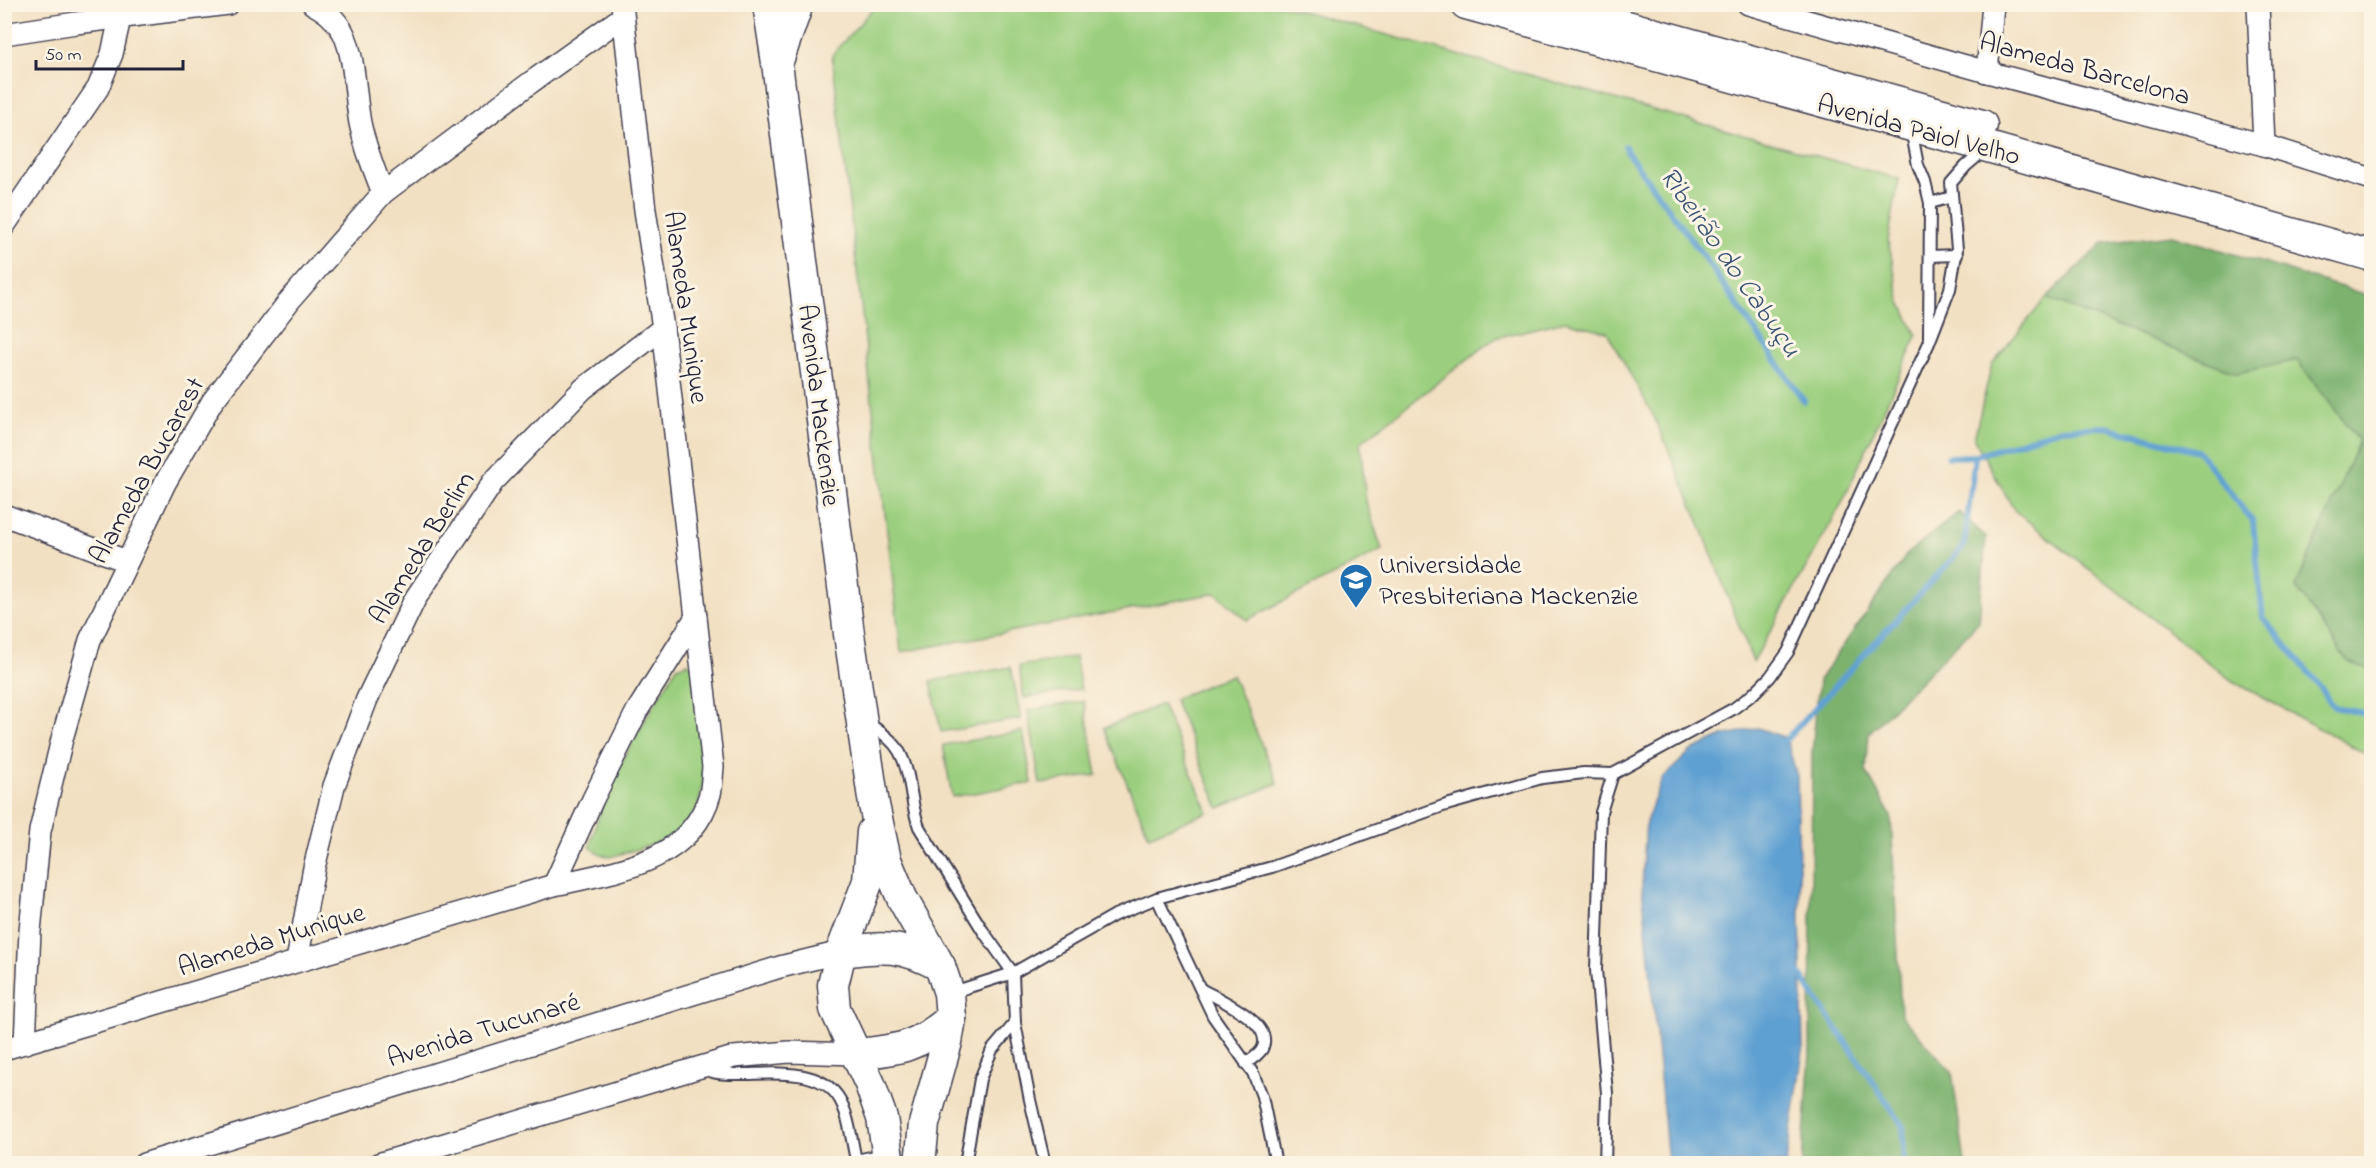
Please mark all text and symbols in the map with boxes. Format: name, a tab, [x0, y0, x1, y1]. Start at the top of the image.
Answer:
street label: Alameda Barcelona	[1975, 23, 2194, 117]
scale bar	[36, 33, 183, 71]
text: 50 m	[45, 43, 82, 69]
street label: Avenida Paiol Velho	[1812, 86, 2024, 177]
water label: Ribeirão do Cabuçu	[1648, 159, 1810, 367]
street label: Alameda Munique	[652, 209, 717, 407]
street label: Avenida Mackenzie	[786, 302, 849, 509]
street label: Alameda Bucarest	[81, 370, 216, 572]
street label: Alameda Berlim	[360, 464, 486, 633]
place label: Universidade Presbiteriana Mackenzie	[1379, 547, 1639, 617]
school or university icon: Universidade Presbiteriana Mackenzie	[1338, 562, 1374, 609]
street label: Alameda Munique	[173, 894, 371, 988]
street label: Avenida Tucunaré	[383, 983, 586, 1079]

